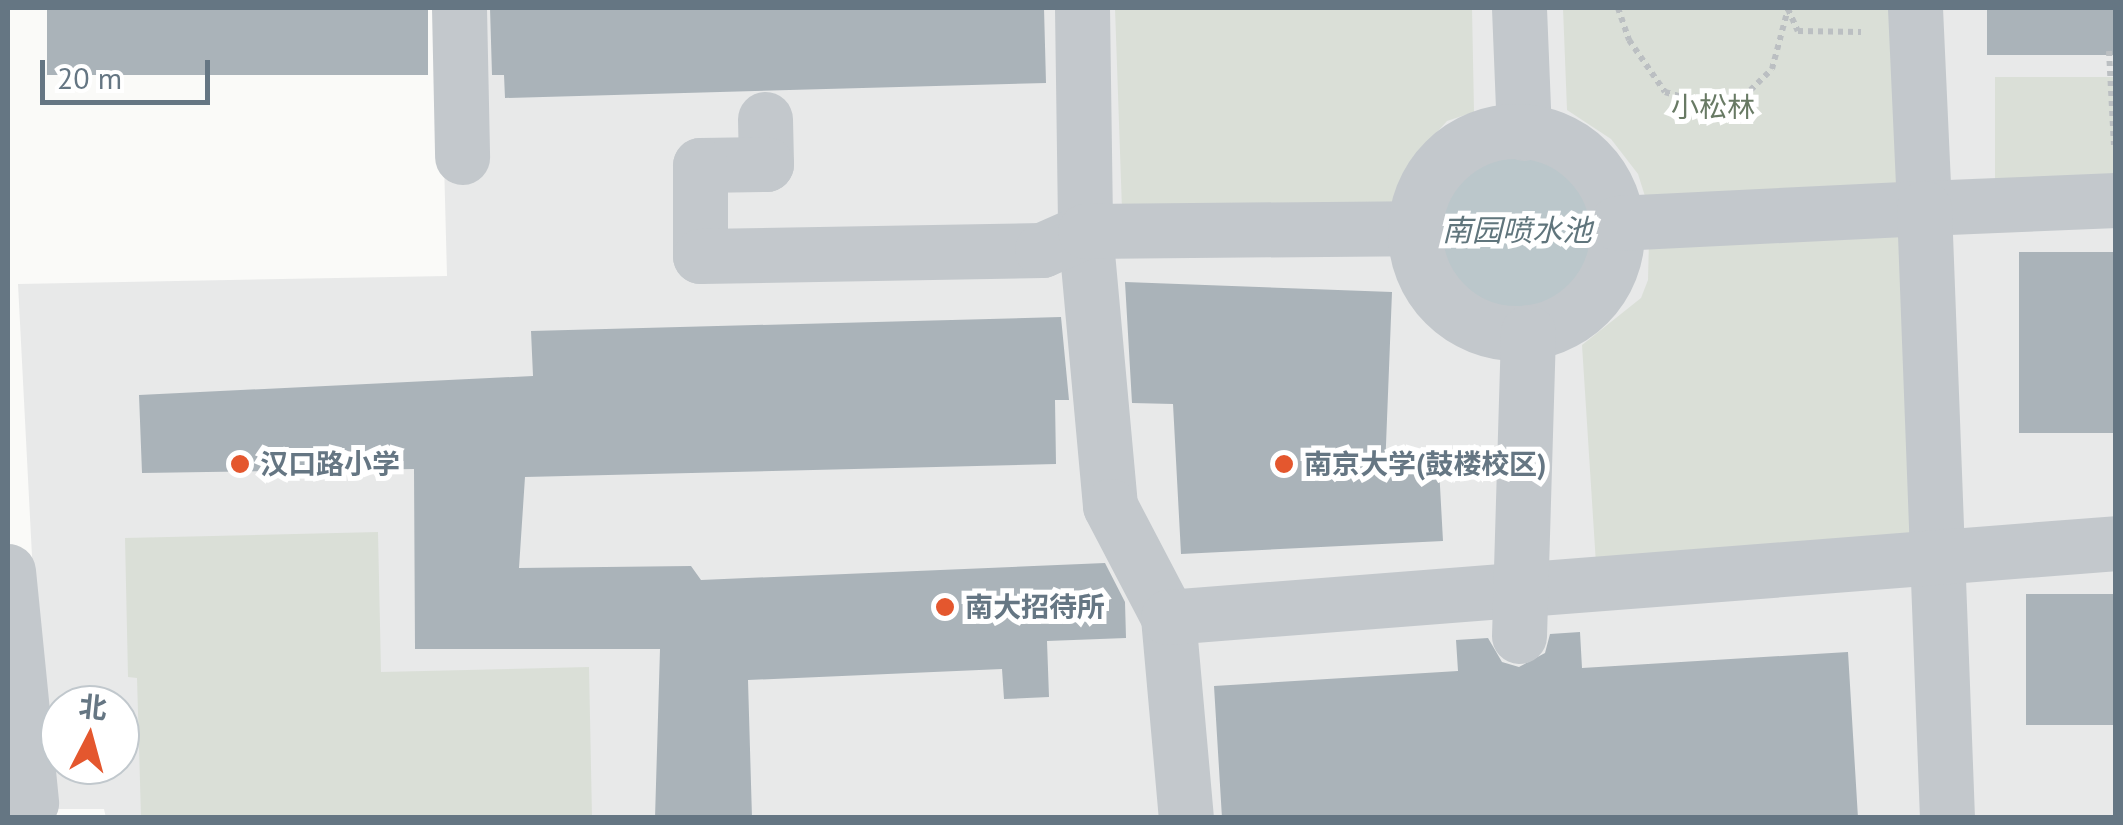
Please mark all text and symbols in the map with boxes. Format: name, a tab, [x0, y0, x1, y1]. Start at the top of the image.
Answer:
scale bar	[45, 40, 215, 102]
text: 20 m	[57, 58, 122, 97]
park label: 小松林	[1671, 90, 1755, 124]
water label: 南园喷水池	[1442, 212, 1592, 248]
place label: 汉口路小学	[260, 447, 400, 481]
place label: 南京大学(鼓楼校区)	[1304, 447, 1546, 481]
marker: 汉口路小学	[229, 453, 251, 475]
marker: 南京大学(鼓楼校区)	[1273, 453, 1295, 475]
place label: 南大招待所	[965, 590, 1105, 624]
marker: 南大招待所	[934, 596, 956, 618]
north arrow	[40, 685, 140, 785]
text: 北	[77, 687, 109, 727]

